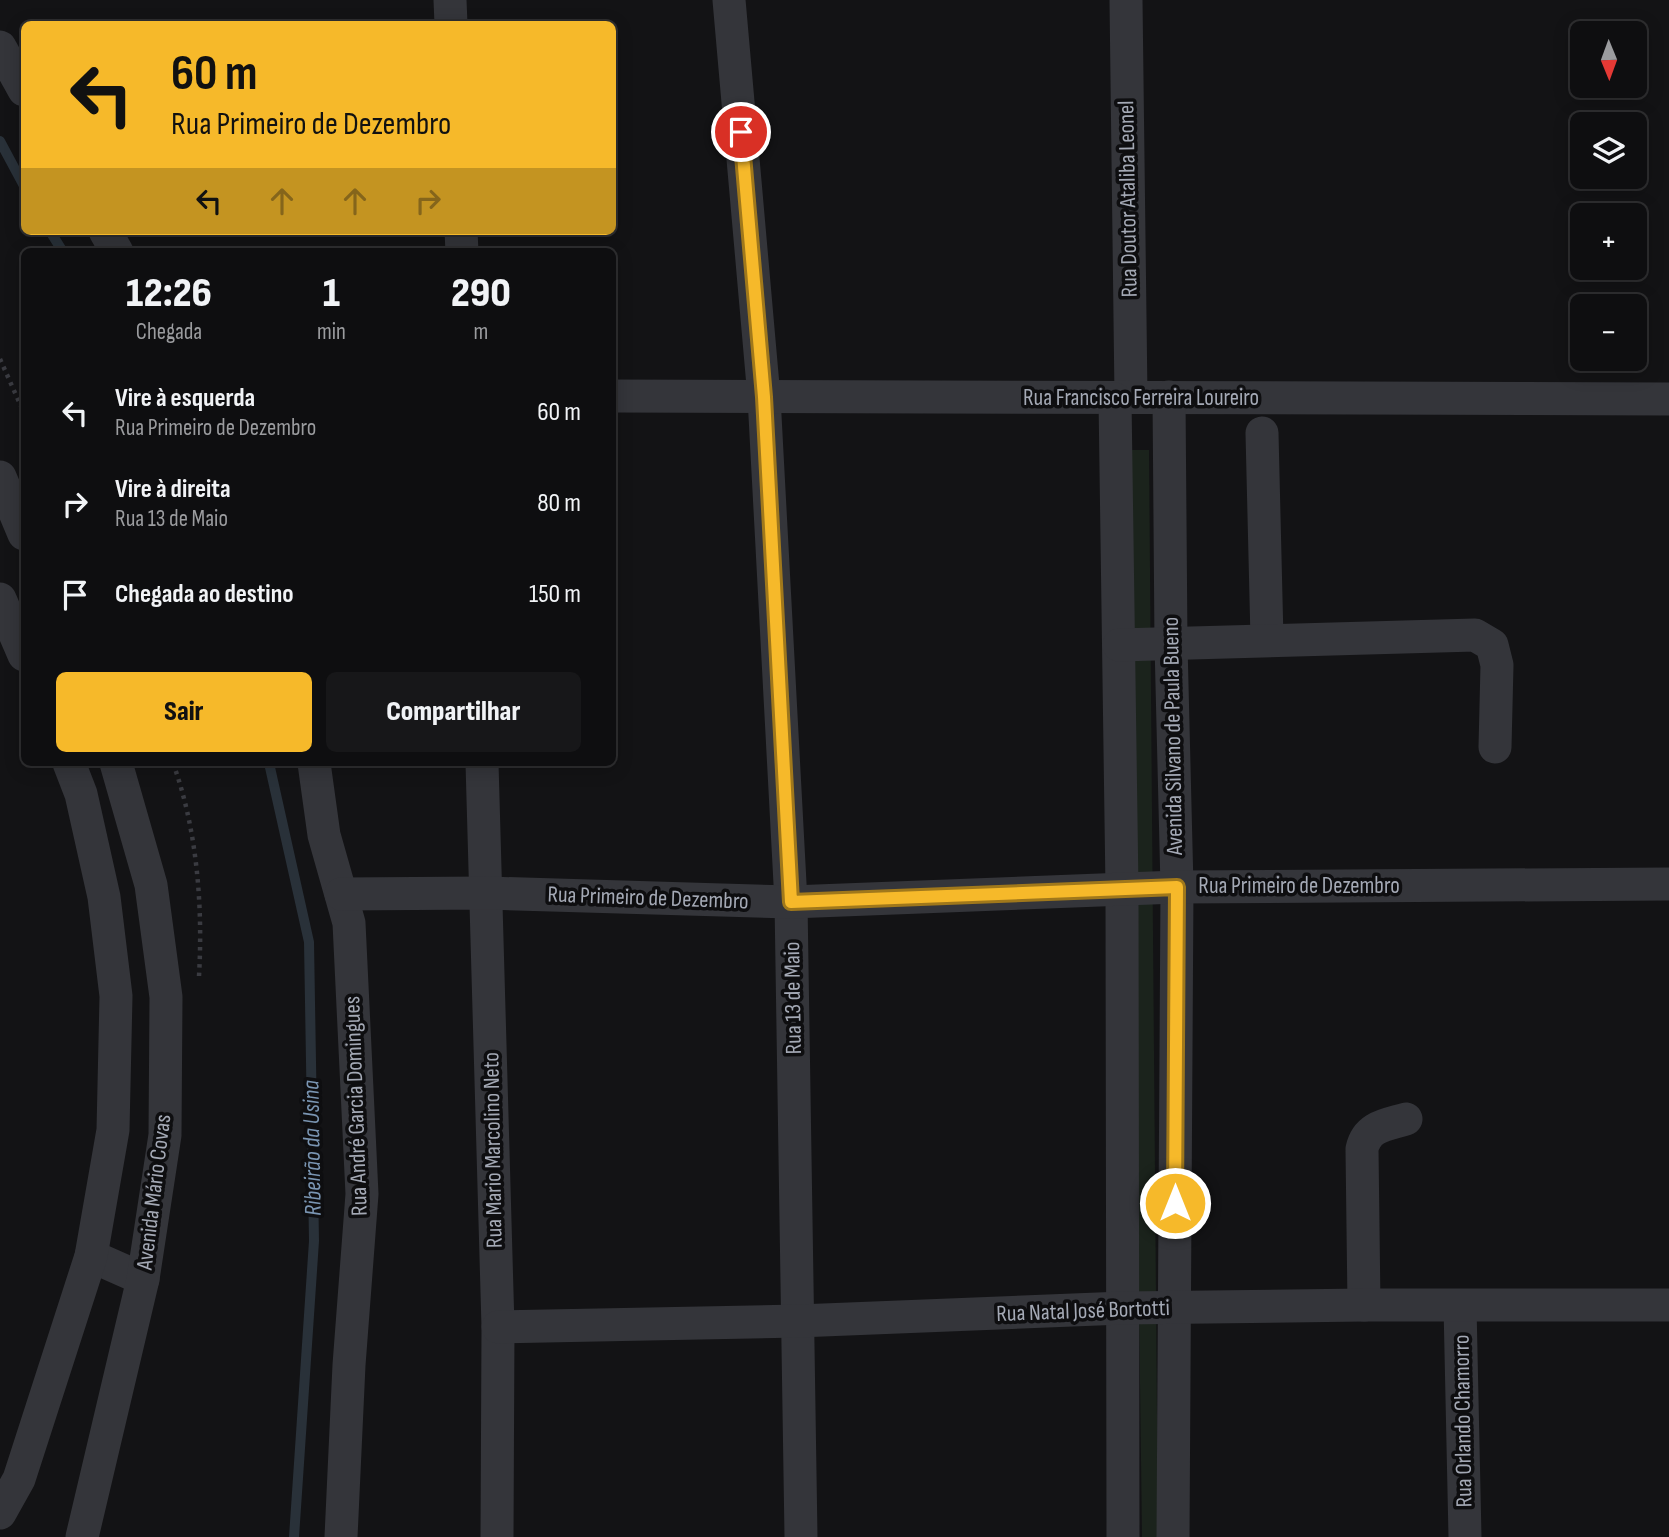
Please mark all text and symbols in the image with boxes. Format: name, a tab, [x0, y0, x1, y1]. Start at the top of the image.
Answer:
north arrow	[1570, 21, 1647, 98]
map controls	[1570, 21, 1647, 371]
text: 60 m	[171, 45, 258, 104]
icon: left	[56, 49, 147, 140]
street label: Rua Doutor Ataliba Leonel	[1112, 100, 1144, 298]
pin	[711, 102, 771, 162]
text: Rua Primeiro de Dezembro	[171, 105, 451, 144]
button: layers	[1570, 112, 1647, 189]
icon: arrive	[722, 113, 760, 151]
icon: left	[190, 182, 228, 220]
icon: ahead	[263, 182, 301, 220]
icon: ahead	[336, 182, 374, 220]
icon: right	[409, 182, 447, 220]
button: +	[1570, 203, 1647, 280]
text: 12:26	[126, 268, 212, 319]
text: 1	[323, 268, 340, 319]
text: 290	[451, 268, 511, 319]
button: −	[1570, 294, 1647, 371]
text: Chegada	[136, 318, 202, 346]
text: min	[317, 318, 346, 346]
text: m	[474, 318, 488, 346]
text: Vire à esquerda	[115, 383, 255, 414]
street label: Rua Francisco Ferreira Loureiro	[1023, 384, 1259, 412]
icon: left	[56, 394, 94, 432]
text: 60 m	[537, 397, 581, 428]
text: Rua Primeiro de Dezembro	[115, 414, 316, 442]
text: Vire à direita	[115, 474, 231, 505]
icon: right	[56, 485, 94, 523]
text: 80 m	[537, 488, 581, 519]
text: Rua 13 de Maio	[115, 505, 228, 533]
icon: arrive	[56, 576, 94, 614]
text: Chegada ao destino	[115, 579, 294, 610]
text: 150 m	[529, 579, 581, 610]
street label: Avenida Silvano de Paula Bueno	[1157, 617, 1189, 856]
button: Sair	[56, 672, 312, 752]
button: Compartilhar	[326, 672, 581, 752]
street label: Rua Primeiro de Dezembro	[1198, 872, 1400, 900]
street label: Rua Primeiro de Dezembro	[547, 880, 749, 916]
street label: Rua 13 de Maio	[778, 941, 808, 1055]
street label: Rua André Garcia Domingues	[338, 996, 374, 1216]
street label: Rua Mario Marcolino Neto	[477, 1052, 509, 1248]
water label: Ribeirão da Usina	[296, 1080, 328, 1216]
street label: Avenida Mário Covas	[130, 1113, 177, 1272]
position arrow	[1138, 1166, 1212, 1240]
street label: Rua Natal José Bortotti	[996, 1294, 1170, 1328]
street label: Rua Orlando Chamorro	[1447, 1334, 1479, 1508]

